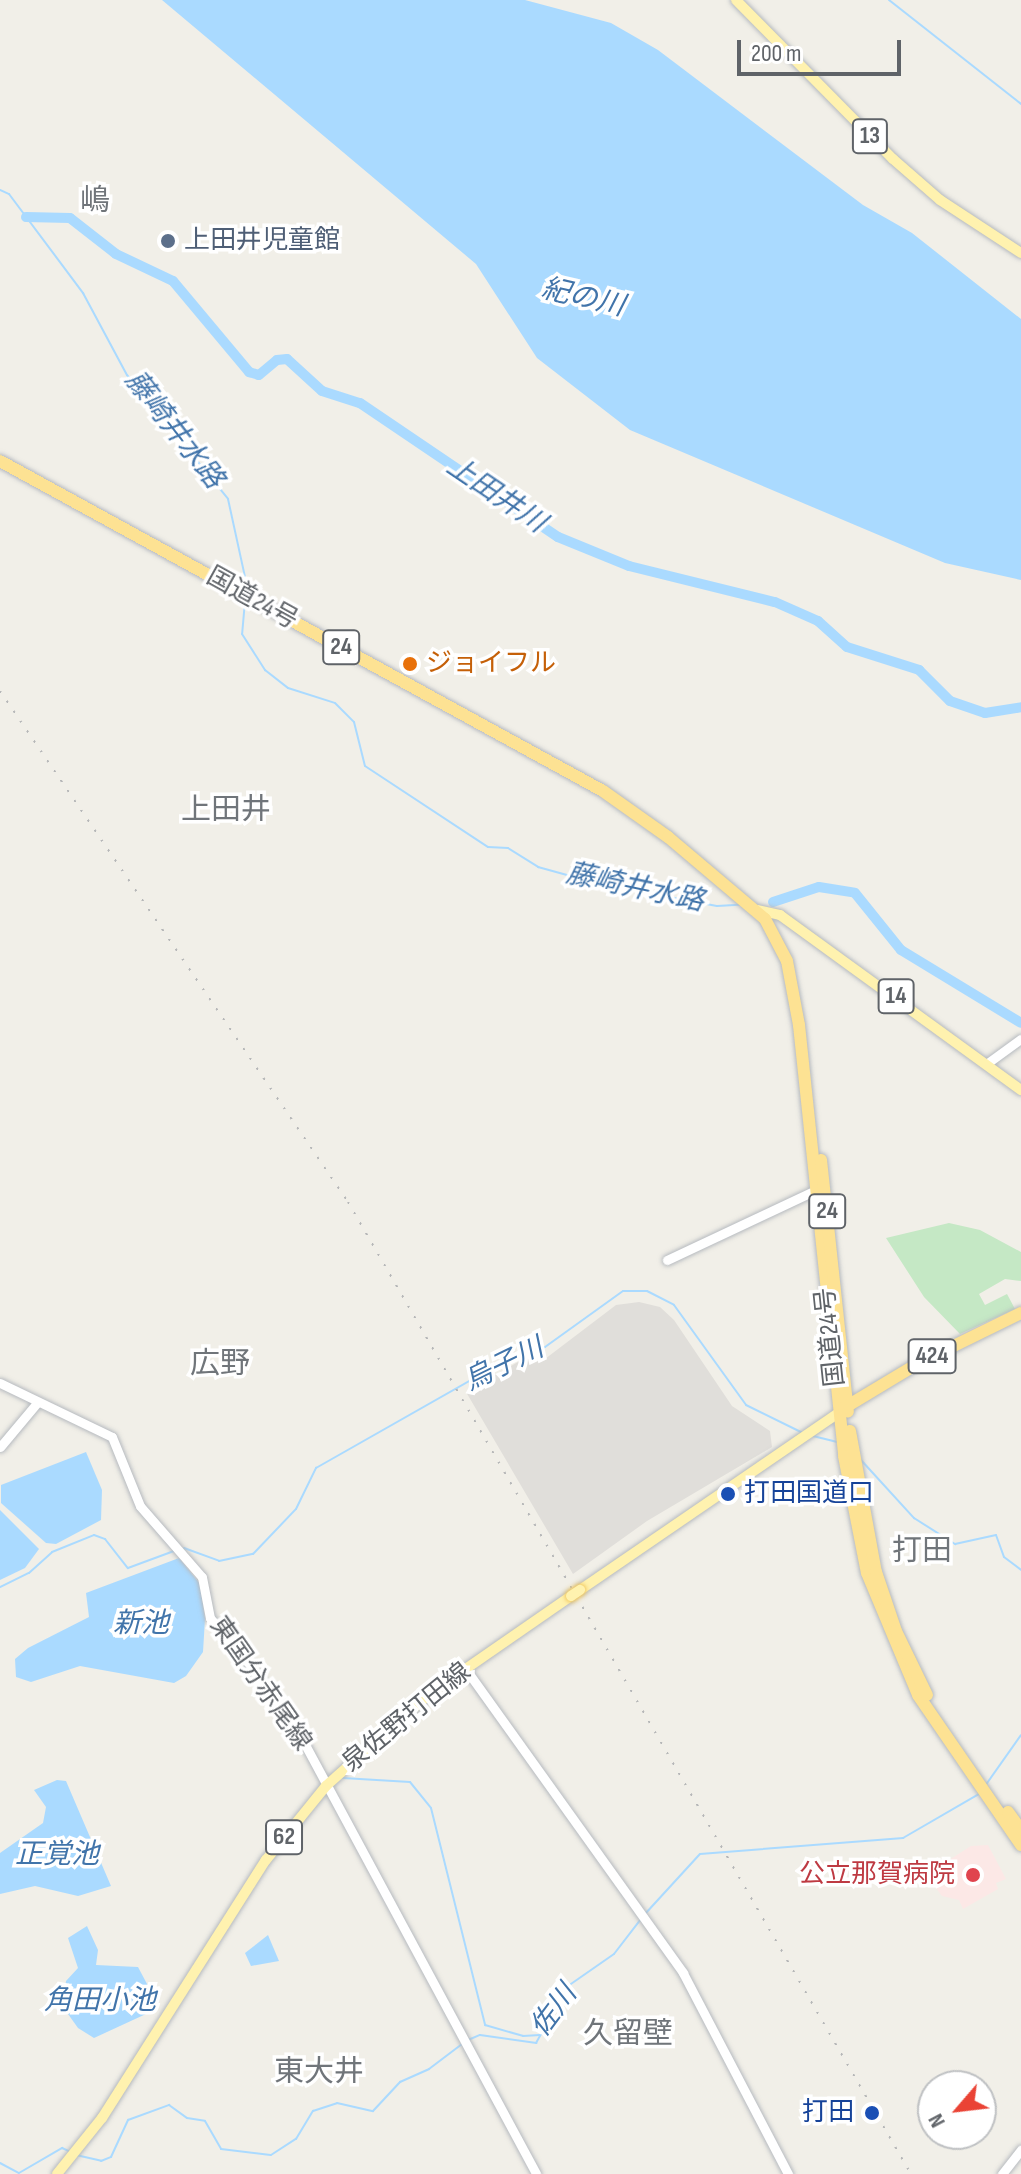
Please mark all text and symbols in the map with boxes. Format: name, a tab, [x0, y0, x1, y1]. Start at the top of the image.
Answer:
scale bar	[741, 24, 905, 74]
text: 200 m	[751, 39, 802, 68]
road number: 13	[850, 116, 890, 156]
district label: 嶋	[80, 183, 110, 219]
place label: 上田井児童館	[184, 225, 340, 257]
marker: 上田井児童館	[159, 232, 177, 250]
water label: 紀の川	[538, 272, 628, 324]
water label: 藤崎井水路	[118, 364, 230, 496]
water label: 上田井川	[440, 450, 552, 540]
street label: 国道24号	[201, 561, 303, 637]
road number: 24	[321, 627, 361, 667]
place label: ジョイフル	[426, 648, 556, 680]
marker: ジョイフル	[401, 655, 419, 673]
district label: 上田井	[181, 792, 271, 828]
water label: 藤崎井水路	[563, 857, 707, 919]
road number: 14	[876, 976, 916, 1016]
road number: 24	[807, 1191, 847, 1231]
street label: 国道24号	[810, 1286, 852, 1388]
water label: 烏子川	[459, 1331, 549, 1399]
road number: 424	[906, 1336, 958, 1376]
district label: 広野	[190, 1346, 250, 1382]
place label: 打田国道口	[744, 1478, 874, 1510]
marker: 打田国道口	[719, 1485, 737, 1503]
district label: 打田	[892, 1533, 952, 1569]
water label: 新池	[113, 1607, 169, 1641]
street label: 東国分赤尾線	[202, 1611, 318, 1757]
street label: 泉佐野打田線	[337, 1657, 477, 1779]
road number: 62	[264, 1817, 304, 1857]
water label: 正覚池	[15, 1838, 99, 1872]
place label: 公立那賀病院	[799, 1859, 955, 1891]
marker: 公立那賀病院	[962, 1864, 984, 1886]
water label: 佐川	[524, 1979, 584, 2043]
water label: 角田小池	[44, 1984, 156, 2018]
district label: 久留壁	[583, 2016, 673, 2052]
district label: 東大井	[274, 2054, 364, 2090]
north arrow	[917, 2070, 997, 2150]
place label: 打田	[802, 2097, 854, 2129]
marker: 打田	[861, 2102, 883, 2124]
text: N	[922, 2109, 952, 2132]

